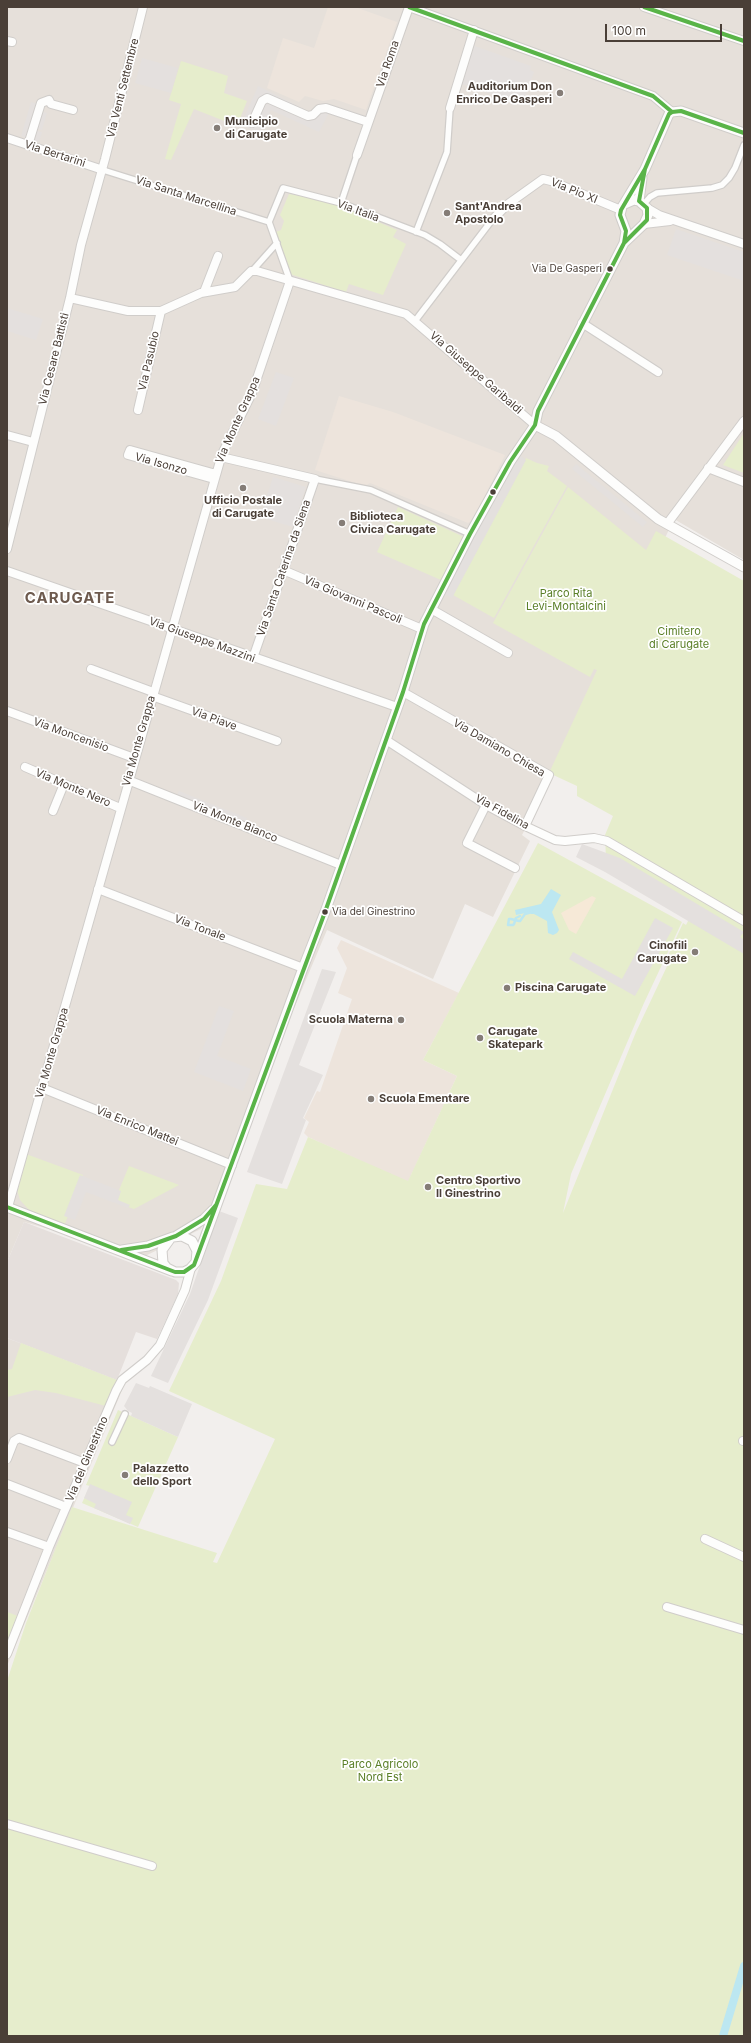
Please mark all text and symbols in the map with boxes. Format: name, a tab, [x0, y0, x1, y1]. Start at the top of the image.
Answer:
scale bar	[607, 16, 724, 42]
text: 100 m	[612, 23, 646, 38]
street label: Via Venti Settembre	[104, 37, 142, 139]
street label: Via Roma	[374, 39, 402, 89]
place label: Auditorium Don Enrico De Gasperi	[456, 80, 552, 106]
marker: Auditorium Don Enrico De Gasperi	[555, 88, 565, 98]
place label: Municipio di Carugate	[225, 115, 287, 141]
marker: Municipio di Carugate	[212, 123, 222, 133]
street label: Via Bertarini	[23, 138, 87, 170]
street label: Via Santa Marcellina	[134, 173, 238, 219]
street label: Via Pio XI	[549, 176, 599, 206]
street label: Via Italia	[335, 197, 381, 225]
place label: Sant'Andrea Apostolo	[455, 200, 522, 226]
marker: Sant'Andrea Apostolo	[442, 208, 452, 218]
place label: Via De Gasperi	[532, 263, 602, 275]
marker: Via De Gasperi	[605, 264, 615, 274]
street label: Via Cesare Battisti	[36, 312, 72, 406]
street label: Via Giuseppe Garibaldi	[427, 329, 525, 417]
street label: Via Pasubio	[136, 330, 162, 392]
street label: Via Monte Grappa	[213, 374, 263, 466]
street label: Via Isonzo	[133, 450, 189, 478]
marker: Ufficio Postale di Carugate	[238, 483, 248, 493]
unlabelled marker	[488, 487, 498, 497]
place label: Ufficio Postale di Carugate	[204, 494, 282, 520]
street label: Via Santa Caterina da Siena	[254, 498, 314, 638]
place label: Biblioteca Civica Carugate	[350, 510, 436, 536]
marker: Biblioteca Civica Carugate	[337, 518, 347, 528]
street label: Via Giovanni Pascoli	[302, 573, 404, 627]
park label: Parco Rita Levi-Montalcini	[526, 587, 606, 613]
district label: CARUGATE	[25, 589, 115, 607]
street label: Via Giuseppe Mazzini	[147, 615, 257, 665]
park label: Cimitero di Carugate	[649, 625, 709, 651]
street label: Via Monte Grappa	[120, 694, 158, 788]
street label: Via Piave	[189, 705, 239, 733]
street label: Via Moncenisio	[31, 715, 111, 755]
street label: Via Damiano Chiesa	[451, 716, 547, 780]
street label: Via Monte Nero	[33, 766, 113, 810]
street label: Via Fidelina	[473, 792, 531, 832]
street label: Via Monte Bianco	[190, 799, 280, 845]
place label: Via del Ginestrino	[332, 906, 415, 918]
marker: Via del Ginestrino	[320, 907, 330, 917]
street label: Via Tonale	[172, 912, 228, 944]
place label: Cinofili Carugate	[637, 939, 687, 965]
marker: Cinofili Carugate	[690, 947, 700, 957]
place label: Piscina Carugate	[515, 981, 606, 995]
marker: Piscina Carugate	[502, 983, 512, 993]
street label: Via Monte Grappa	[33, 1006, 71, 1100]
place label: Scuola Materna	[309, 1013, 393, 1027]
marker: Scuola Materna	[396, 1015, 406, 1025]
place label: Carugate Skatepark	[488, 1025, 543, 1051]
marker: Carugate Skatepark	[475, 1033, 485, 1043]
place label: Scuola Ementare	[379, 1092, 470, 1106]
marker: Scuola Ementare	[366, 1094, 376, 1104]
street label: Via Enrico Mattei	[94, 1103, 180, 1149]
place label: Centro Sportivo Il Ginestrino	[436, 1174, 521, 1200]
marker: Centro Sportivo Il Ginestrino	[423, 1182, 433, 1192]
street label: Via del Ginestrino	[63, 1414, 111, 1504]
place label: Palazzetto dello Sport	[133, 1462, 191, 1488]
marker: Palazzetto dello Sport	[120, 1470, 130, 1480]
park label: Parco Agricolo Nord Est	[342, 1758, 418, 1784]

